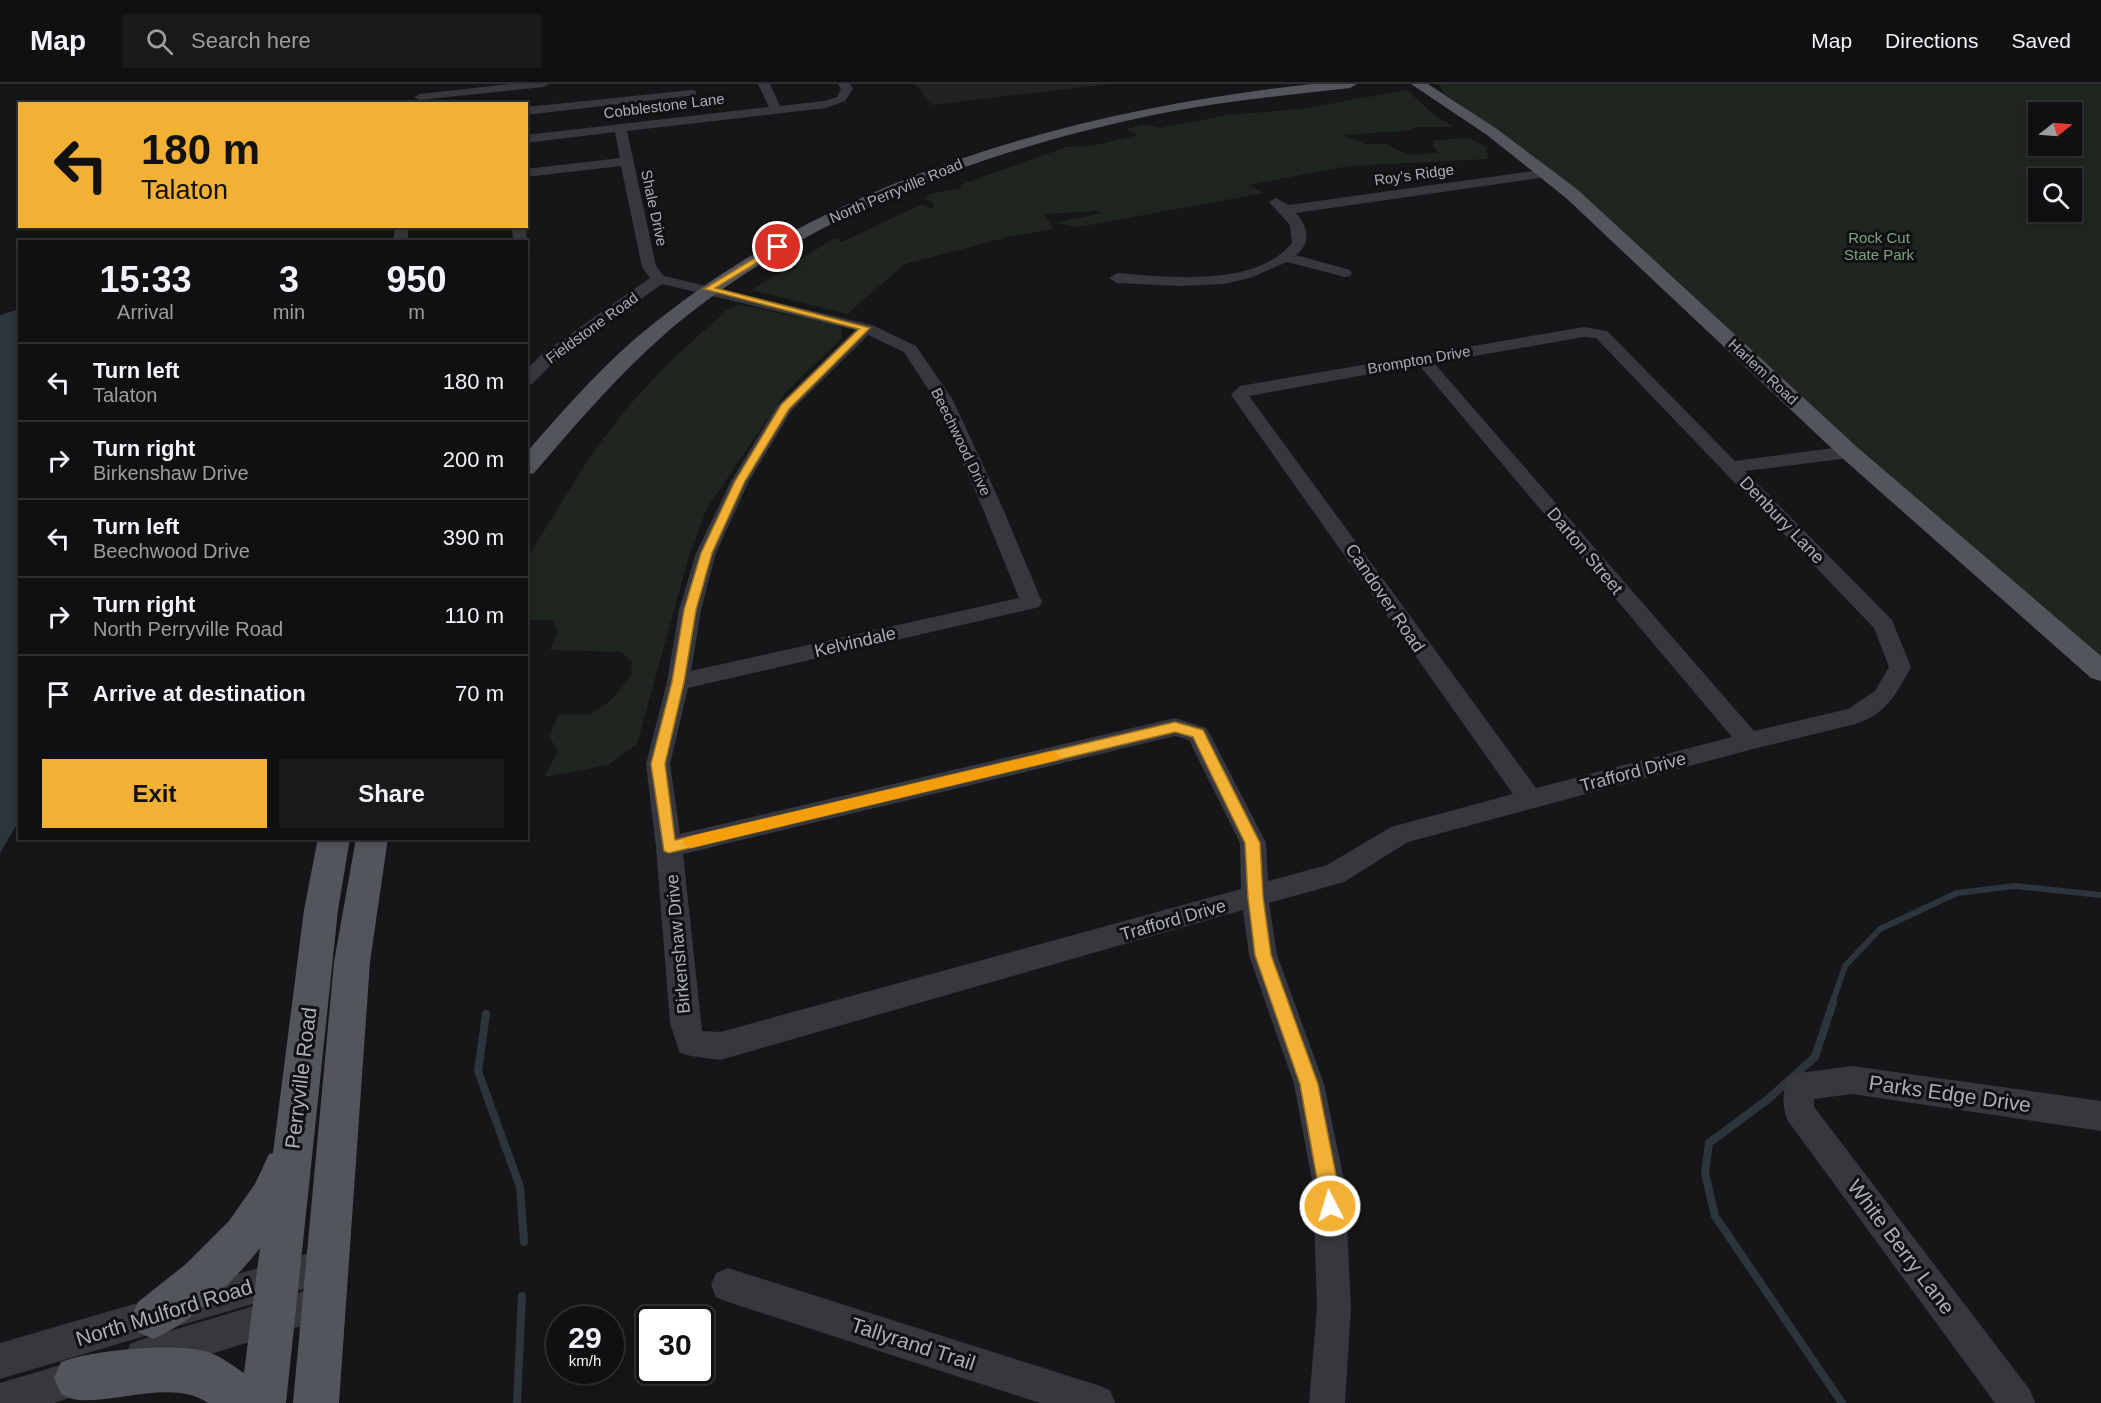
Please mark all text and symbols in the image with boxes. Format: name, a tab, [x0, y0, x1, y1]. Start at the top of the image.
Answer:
search box	[122, 14, 542, 68]
text: Map	[30, 25, 86, 56]
icon: search	[143, 25, 176, 58]
text: Search here	[191, 28, 311, 53]
text: Map	[1811, 29, 1852, 52]
text: Directions	[1885, 29, 1978, 52]
text: Saved	[2011, 29, 2071, 52]
street label: Cobblestone Lane	[602, 90, 725, 121]
north arrow	[2028, 102, 2082, 156]
map controls	[2028, 102, 2082, 222]
icon: left	[42, 126, 120, 204]
text: 180 m	[141, 126, 260, 173]
street label: North Perryville Road	[827, 155, 965, 226]
street label: Roy's Ridge	[1373, 160, 1455, 189]
street label: Shale Drive	[638, 168, 671, 248]
button: search	[2028, 168, 2082, 222]
text: Talaton	[141, 175, 228, 205]
pin	[752, 221, 803, 272]
park label: Rock Cut State Park	[1844, 229, 1915, 263]
icon: arrive	[761, 230, 794, 263]
text: 15:33	[99, 259, 191, 300]
text: 3	[279, 259, 299, 300]
text: 950	[386, 259, 447, 300]
street label: Fieldstone Road	[543, 289, 641, 367]
text: Arrival	[117, 301, 174, 323]
text: min	[273, 301, 305, 323]
text: m	[408, 301, 425, 323]
street label: Harlem Road	[1725, 335, 1801, 408]
street label: Brompton Drive	[1366, 342, 1472, 377]
text: Turn left	[93, 358, 179, 383]
icon: left	[42, 366, 75, 399]
text: 180 m	[443, 369, 504, 394]
text: Talaton	[93, 384, 158, 406]
street label: Beechwood Drive	[928, 385, 995, 498]
text: Turn right	[93, 436, 195, 461]
icon: right	[42, 444, 75, 477]
text: 200 m	[443, 447, 504, 472]
text: Birkenshaw Drive	[93, 462, 249, 484]
street label: Denbury Lane	[1736, 472, 1828, 568]
street label: Darton Street	[1543, 504, 1627, 598]
text: Turn left	[93, 514, 179, 539]
icon: left	[42, 522, 75, 555]
text: 390 m	[443, 525, 504, 550]
text: Beechwood Drive	[93, 540, 250, 562]
street label: Candover Road	[1341, 540, 1429, 656]
text: Turn right	[93, 592, 195, 617]
icon: right	[42, 600, 75, 633]
text: 110 m	[444, 603, 504, 628]
text: North Perryville Road	[93, 618, 283, 640]
street label: Kelvindale	[812, 623, 898, 661]
icon: arrive	[42, 678, 75, 711]
text: Arrive at destination	[93, 681, 306, 706]
text: 70 m	[455, 681, 504, 706]
street label: Trafford Drive	[1578, 748, 1688, 796]
button: Exit	[42, 759, 267, 828]
button: Share	[279, 759, 504, 828]
street label: Birkenshaw Drive	[662, 873, 694, 1015]
street label: Trafford Drive	[1118, 895, 1228, 945]
street label: Perryville Road	[280, 1006, 321, 1150]
street label: Parks Edge Drive	[1868, 1071, 2033, 1116]
position arrow	[1298, 1174, 1362, 1238]
street label: White Berry Lane	[1843, 1175, 1959, 1318]
street label: North Mulford Road	[73, 1275, 255, 1350]
speed limit sign: 30	[636, 1306, 714, 1384]
street label: Tallyrand Trail	[848, 1313, 978, 1374]
text: 29	[568, 1321, 602, 1354]
text: km/h	[569, 1352, 601, 1369]

